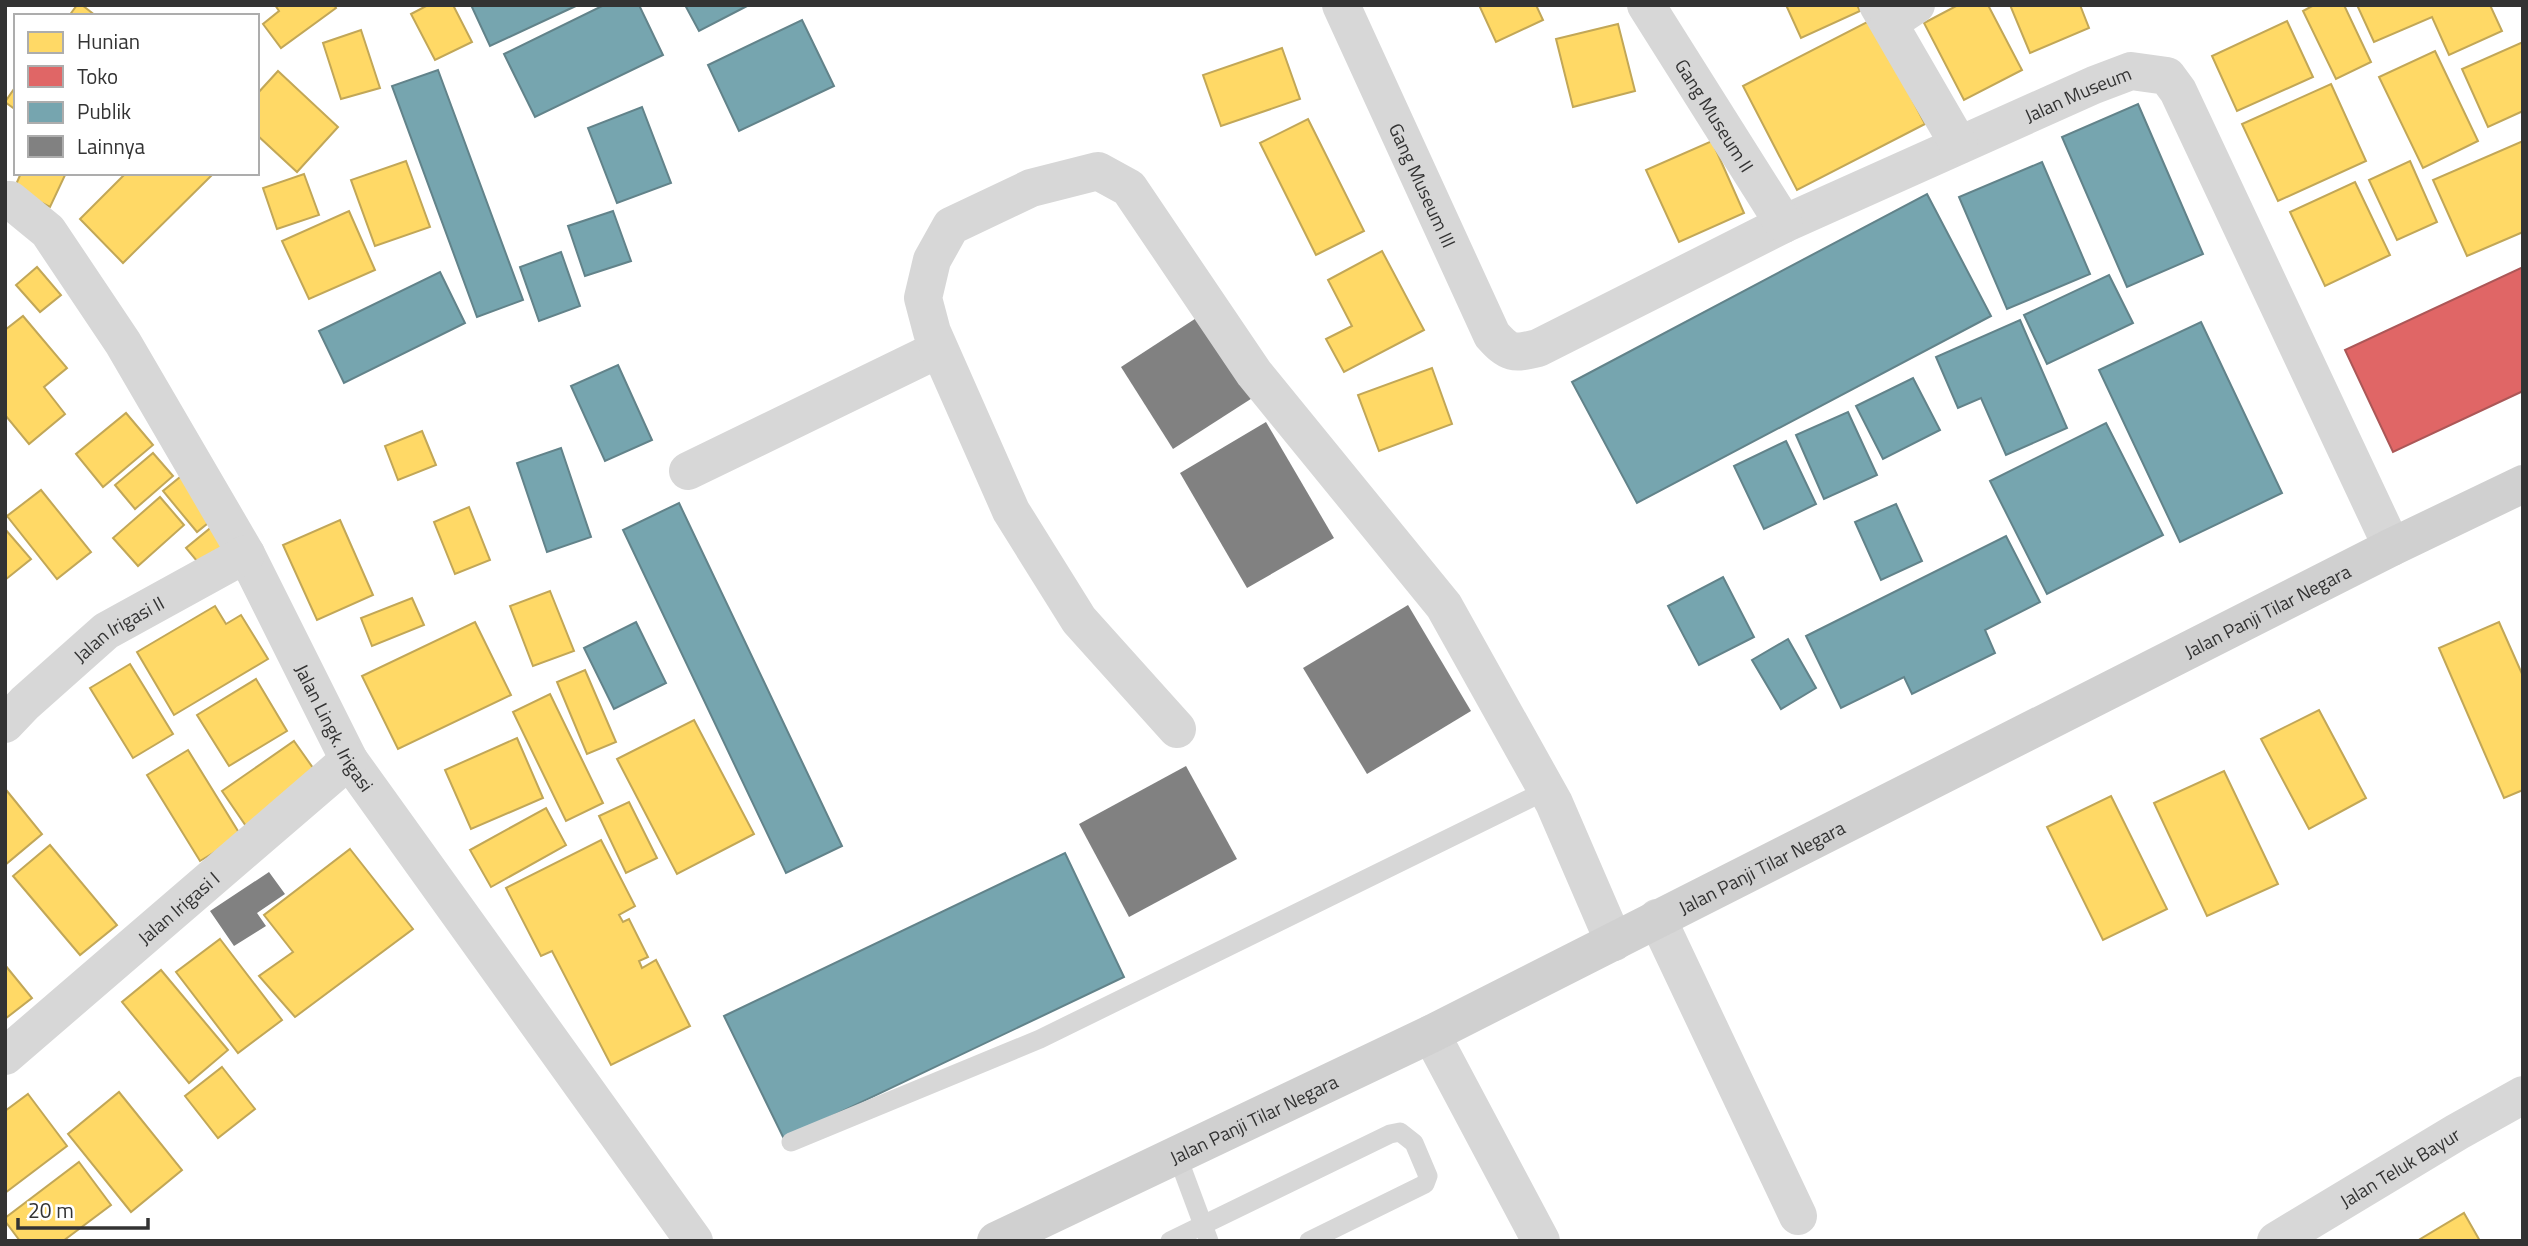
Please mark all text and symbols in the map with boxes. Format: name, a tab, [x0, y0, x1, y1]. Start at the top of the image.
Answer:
legend	[14, 14, 259, 175]
text: Hunian	[77, 25, 140, 57]
street label: Gang Museum II	[1669, 52, 1762, 177]
street label: Jalan Museum	[2019, 58, 2135, 129]
text: Toko	[77, 60, 118, 92]
text: Publik	[77, 95, 131, 127]
street label: Gang Museum III	[1382, 118, 1464, 252]
text: Lainnya	[77, 130, 146, 162]
street label: Jalan Panji Tilar Negara	[2179, 556, 2356, 665]
street label: Jalan Irigasi II	[66, 587, 169, 669]
street label: Jalan Lingk. Irigasi	[289, 658, 381, 797]
street label: Jalan Panji Tilar Negara	[1673, 812, 1850, 921]
street label: Jalan Irigasi I	[130, 864, 225, 951]
street label: Jalan Panji Tilar Negara	[1164, 1066, 1343, 1171]
street label: Jalan Teluk Bayur	[2334, 1119, 2465, 1214]
scale bar	[18, 1186, 147, 1230]
text: 20 m	[28, 1194, 74, 1226]

